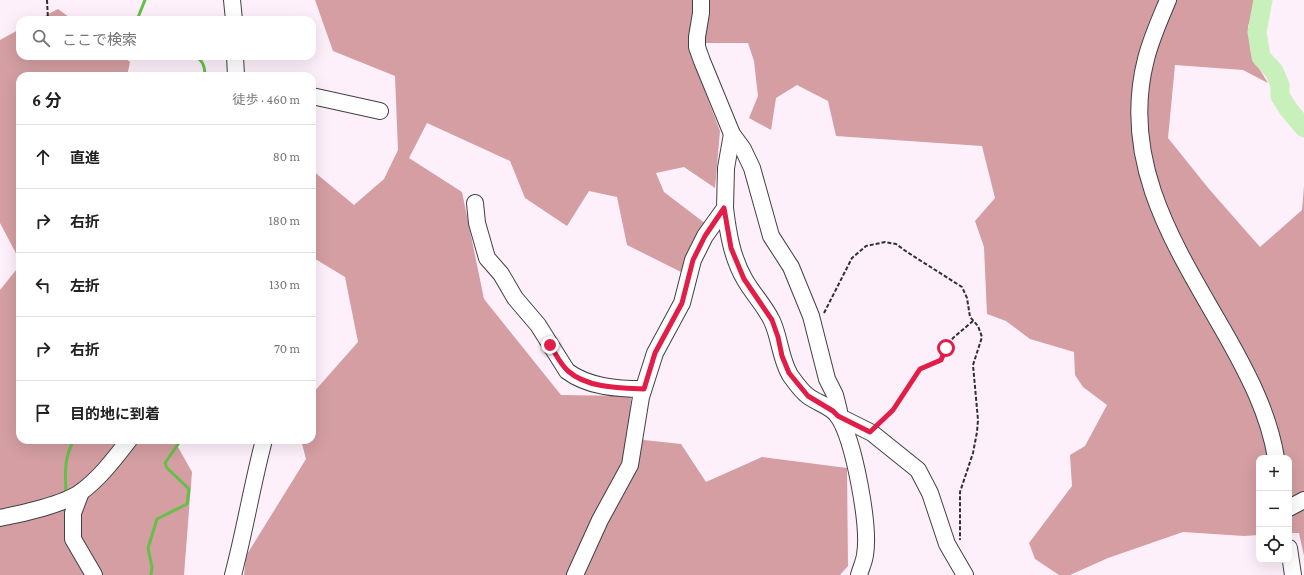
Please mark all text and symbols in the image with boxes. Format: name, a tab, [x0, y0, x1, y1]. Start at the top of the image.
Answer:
search box	[16, 16, 316, 60]
icon: search	[30, 27, 52, 49]
text: ここで検索	[62, 32, 137, 48]
text: 6 分	[32, 91, 62, 110]
text: 徒歩 · 460 m	[233, 92, 300, 107]
icon: ahead	[32, 146, 54, 168]
text: 80 m	[273, 149, 300, 164]
text: 直進	[70, 150, 100, 166]
icon: right	[32, 210, 54, 232]
text: 180 m	[268, 213, 300, 228]
text: 右折	[70, 214, 100, 230]
icon: left	[32, 274, 54, 296]
text: 130 m	[269, 277, 300, 292]
text: 左折	[70, 278, 100, 294]
route end	[541, 336, 559, 354]
icon: right	[32, 338, 54, 360]
route start	[937, 339, 955, 357]
text: 70 m	[274, 341, 300, 356]
text: 右折	[70, 342, 100, 358]
icon: arrive	[32, 402, 54, 424]
text: 目的地に到着	[70, 406, 160, 422]
map controls	[1256, 455, 1292, 563]
button: +	[1256, 455, 1292, 491]
button: −	[1256, 491, 1292, 527]
button: locate	[1256, 527, 1292, 563]

